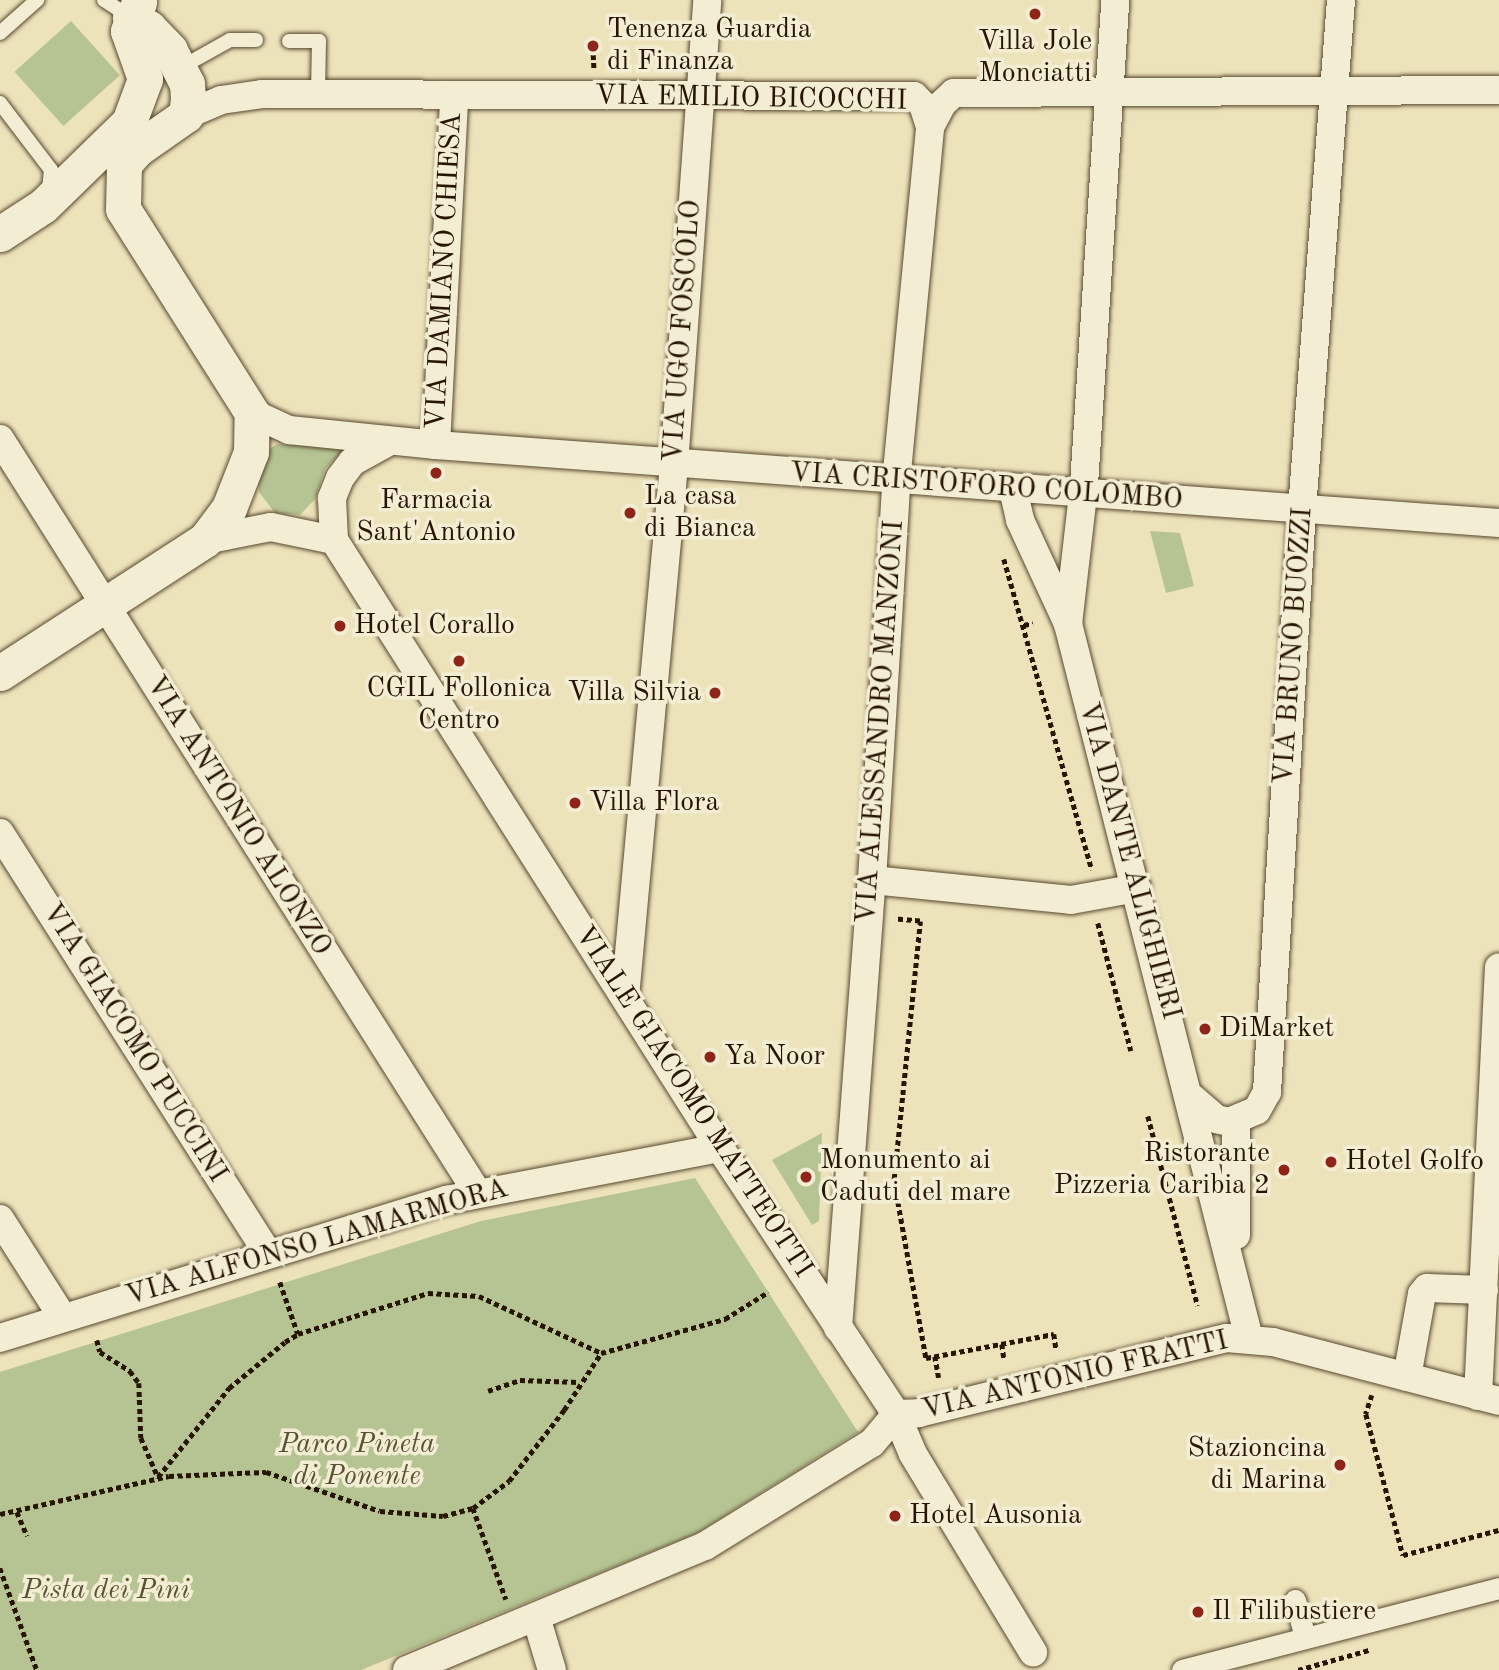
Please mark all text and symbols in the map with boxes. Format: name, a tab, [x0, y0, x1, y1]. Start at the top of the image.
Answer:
marker: Villa Jole Monciatti	[1027, 6, 1043, 22]
place label: Tenenza Guardia di Finanza	[607, 13, 812, 79]
place label: Villa Jole Monciatti	[978, 25, 1092, 91]
marker: Tenenza Guardia di Finanza	[585, 38, 601, 54]
street label: VIA EMILIO BICOCCHI	[595, 79, 907, 119]
street label: VIA DAMIANO CHIESA	[420, 112, 470, 430]
street label: VIA UGO FOSCOLO	[657, 199, 709, 463]
street label: VIA CRISTOFORO COLOMBO	[788, 457, 1184, 517]
marker: Farmacia Sant'Antonio	[428, 465, 444, 481]
place label: La casa di Bianca	[644, 480, 756, 546]
place label: Farmacia Sant'Antonio	[356, 484, 516, 550]
marker: La casa di Bianca	[622, 505, 638, 521]
street label: VIA BRUNO BUOZZI	[1268, 506, 1320, 786]
street label: VIA ALESSANDRO MANZONI	[850, 519, 912, 925]
place label: Hotel Corallo	[354, 609, 515, 643]
marker: Hotel Corallo	[332, 618, 348, 634]
marker: CGIL Follonica Centro	[451, 653, 467, 669]
street label: VIA ANTONIO ALONZO	[138, 670, 338, 962]
place label: CGIL Follonica Centro	[366, 672, 552, 738]
place label: Villa Silvia	[568, 676, 701, 710]
marker: Villa Silvia	[707, 685, 723, 701]
street label: VIA DANTE ALIGHIERI	[1070, 699, 1188, 1023]
place label: Villa Flora	[589, 786, 719, 820]
marker: Villa Flora	[567, 795, 583, 811]
street label: VIA GIACOMO PUCCINI	[34, 897, 234, 1189]
street label: VIALE GIACOMO MATTEOTTI	[567, 920, 819, 1284]
place label: DiMarket	[1219, 1012, 1334, 1046]
marker: DiMarket	[1197, 1021, 1213, 1037]
place label: Ya Noor	[724, 1040, 825, 1074]
marker: Ya Noor	[702, 1049, 718, 1065]
place label: Ristorante Pizzeria Caribia 2	[1054, 1137, 1270, 1203]
place label: Monumento ai Caduti del mare	[820, 1144, 1011, 1210]
place label: Hotel Golfo	[1345, 1145, 1484, 1179]
marker: Hotel Golfo	[1323, 1154, 1339, 1170]
marker: Ristorante Pizzeria Caribia 2	[1276, 1162, 1292, 1178]
marker: Monumento ai Caduti del mare	[798, 1169, 814, 1185]
street label: VIA ALFONSO LAMARMORA	[122, 1172, 512, 1314]
street label: VIA ANTONIO FRATTI	[919, 1324, 1231, 1428]
park label: Parco Pineta di Ponente	[279, 1428, 435, 1494]
place label: Stazioncina di Marina	[1187, 1432, 1326, 1498]
marker: Stazioncina di Marina	[1332, 1457, 1348, 1473]
place label: Hotel Ausonia	[909, 1499, 1082, 1533]
marker: Hotel Ausonia	[887, 1508, 903, 1524]
park label: Pista dei Pini	[22, 1574, 190, 1608]
place label: Il Filibustiere	[1212, 1595, 1376, 1629]
marker: Il Filibustiere	[1190, 1604, 1206, 1620]

